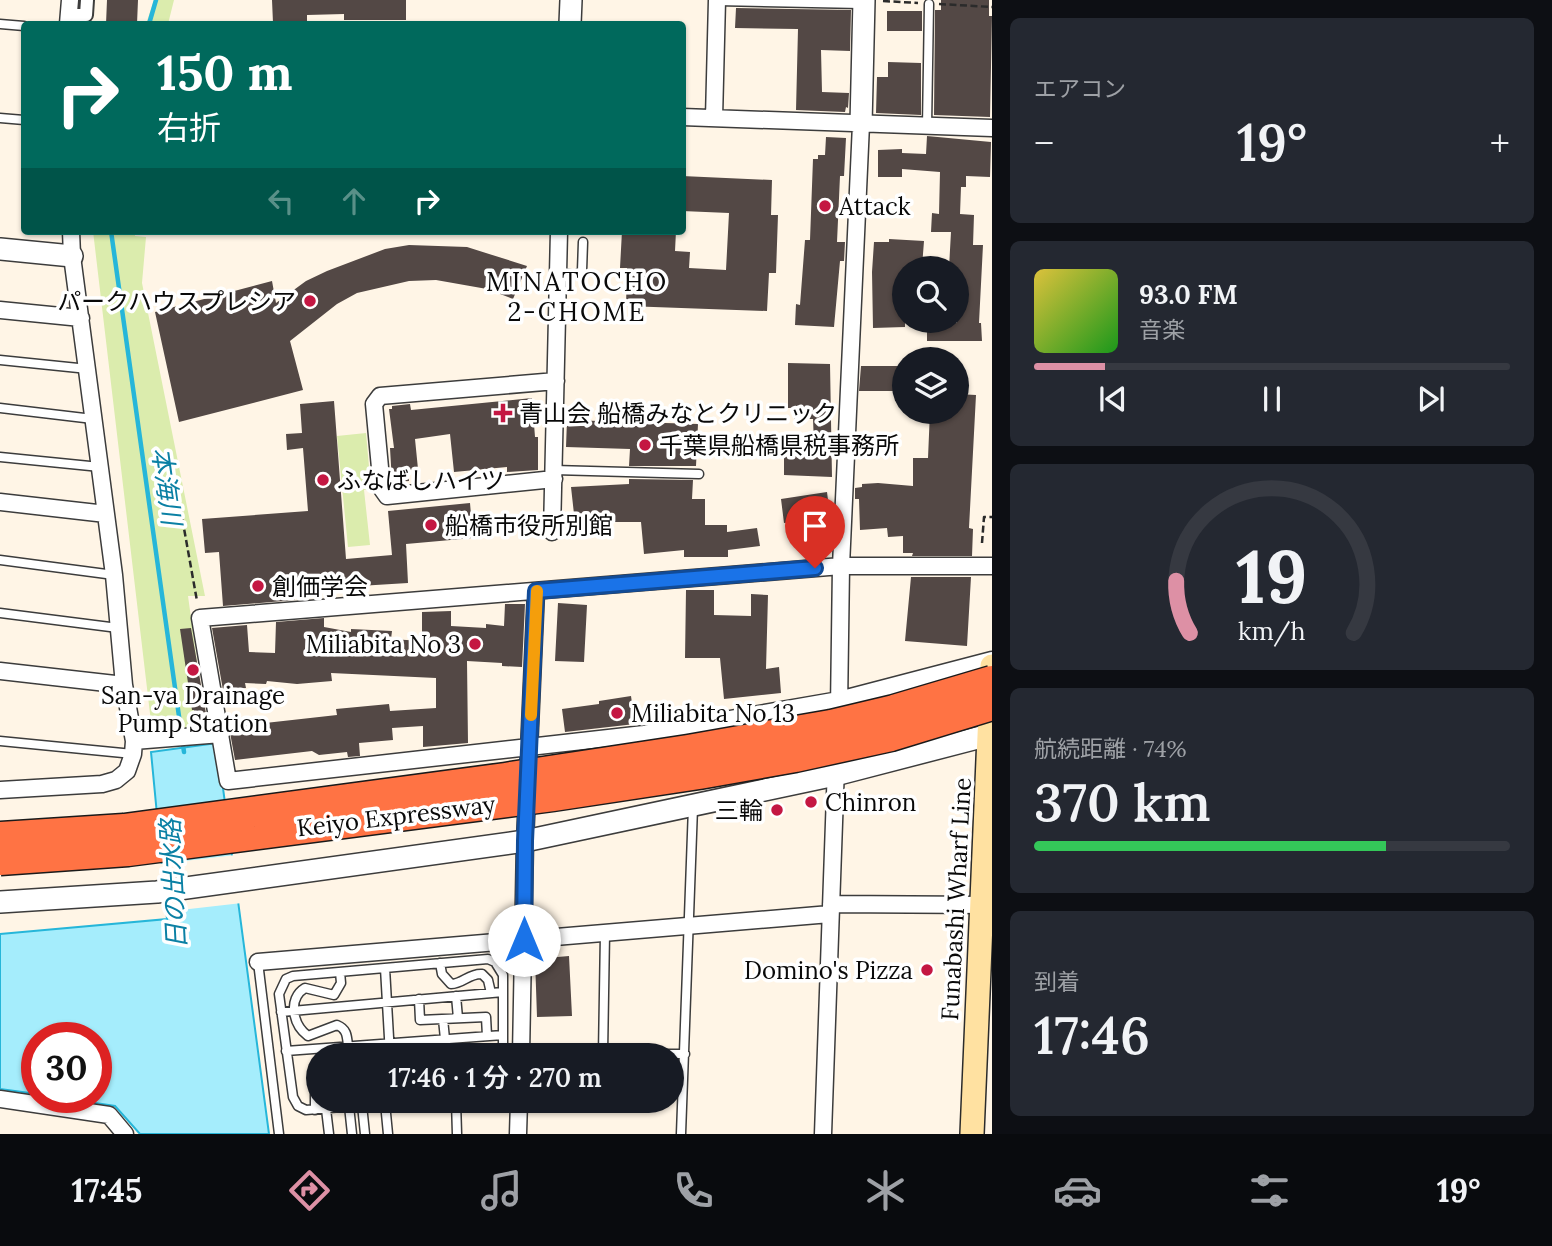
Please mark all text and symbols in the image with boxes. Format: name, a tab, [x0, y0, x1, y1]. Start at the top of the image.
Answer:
text: 150 m	[157, 41, 293, 103]
icon: right	[42, 49, 133, 140]
text: エアコン	[1034, 74, 1126, 103]
text: 右折	[157, 107, 221, 148]
text: 19°	[1237, 109, 1307, 175]
text: −	[1034, 119, 1054, 167]
text: +	[1490, 119, 1510, 167]
icon: left	[262, 182, 300, 220]
icon: ahead	[335, 182, 373, 220]
icon: right	[408, 182, 446, 220]
place label: Attack	[838, 191, 911, 222]
marker: Attack	[817, 198, 833, 214]
map controls	[892, 256, 969, 424]
button: search	[892, 256, 969, 333]
district label: MINATOCHO 2-CHOME	[486, 265, 668, 328]
text: 93.0 FM	[1139, 278, 1238, 311]
place label: パークハウスプレシア	[57, 286, 296, 317]
marker: パークハウスプレシア	[302, 293, 318, 309]
text: 音楽	[1139, 315, 1185, 344]
button: layers	[892, 347, 969, 424]
icon: previous	[1094, 380, 1132, 418]
icon: pause	[1253, 380, 1291, 418]
icon: next	[1412, 380, 1450, 418]
place label: 青山会 船橋みなとクリニック	[519, 398, 837, 429]
marker: 青山会 船橋みなとクリニック	[493, 403, 513, 423]
place label: 千葉県船橋県税事務所	[659, 430, 899, 461]
marker: 千葉県船橋県税事務所	[637, 437, 653, 453]
water label: 本海川	[145, 445, 189, 530]
place label: ふなばしハイツ	[337, 465, 505, 496]
marker: ふなばしハイツ	[315, 472, 331, 488]
pin	[785, 496, 845, 568]
icon: arrive	[796, 507, 834, 545]
place label: 船橋市役所別館	[445, 510, 613, 541]
marker: 船橋市役所別館	[423, 517, 439, 533]
text: 19	[1236, 530, 1308, 623]
place label: 創価学会	[272, 571, 368, 602]
marker: 創価学会	[250, 578, 266, 594]
text: km/h	[1238, 615, 1306, 647]
place label: Miliabita No 3	[306, 629, 461, 660]
marker: Miliabita No 3	[467, 636, 483, 652]
marker: San-ya Drainage Pump Station	[185, 662, 201, 678]
place label: San-ya Drainage Pump Station	[101, 680, 285, 739]
place label: Miliabita No 13	[631, 698, 795, 729]
marker: Miliabita No 13	[609, 705, 625, 721]
text: 航続距離 · 74%	[1034, 734, 1187, 763]
text: 370 km	[1034, 769, 1211, 835]
street label: Funabashi Wharf Line	[934, 777, 978, 1021]
place label: Chinron	[825, 787, 916, 818]
street label: Keiyo Expressway	[295, 788, 497, 844]
marker: Chinron	[803, 794, 819, 810]
place label: 三輪	[715, 795, 763, 826]
marker: 三輪	[769, 802, 785, 818]
water label: 日の出水路	[153, 816, 193, 950]
position arrow	[487, 903, 561, 977]
place label: Domino's Pizza	[744, 955, 913, 986]
marker: Domino's Pizza	[919, 962, 935, 978]
text: 到着	[1034, 967, 1080, 996]
text: 17:46	[1034, 1002, 1150, 1068]
speed limit sign: 30	[21, 1022, 112, 1113]
text: 17:46 · 1 分 · 270 m	[388, 1061, 602, 1094]
icon: directions	[285, 1166, 334, 1215]
icon: music	[477, 1166, 526, 1215]
icon: phone	[669, 1166, 718, 1215]
icon: climate	[861, 1166, 910, 1215]
icon: car	[1053, 1166, 1102, 1215]
icon: filters	[1245, 1166, 1294, 1215]
text: 17:45	[71, 1170, 142, 1211]
text: 19°	[1437, 1170, 1480, 1211]

